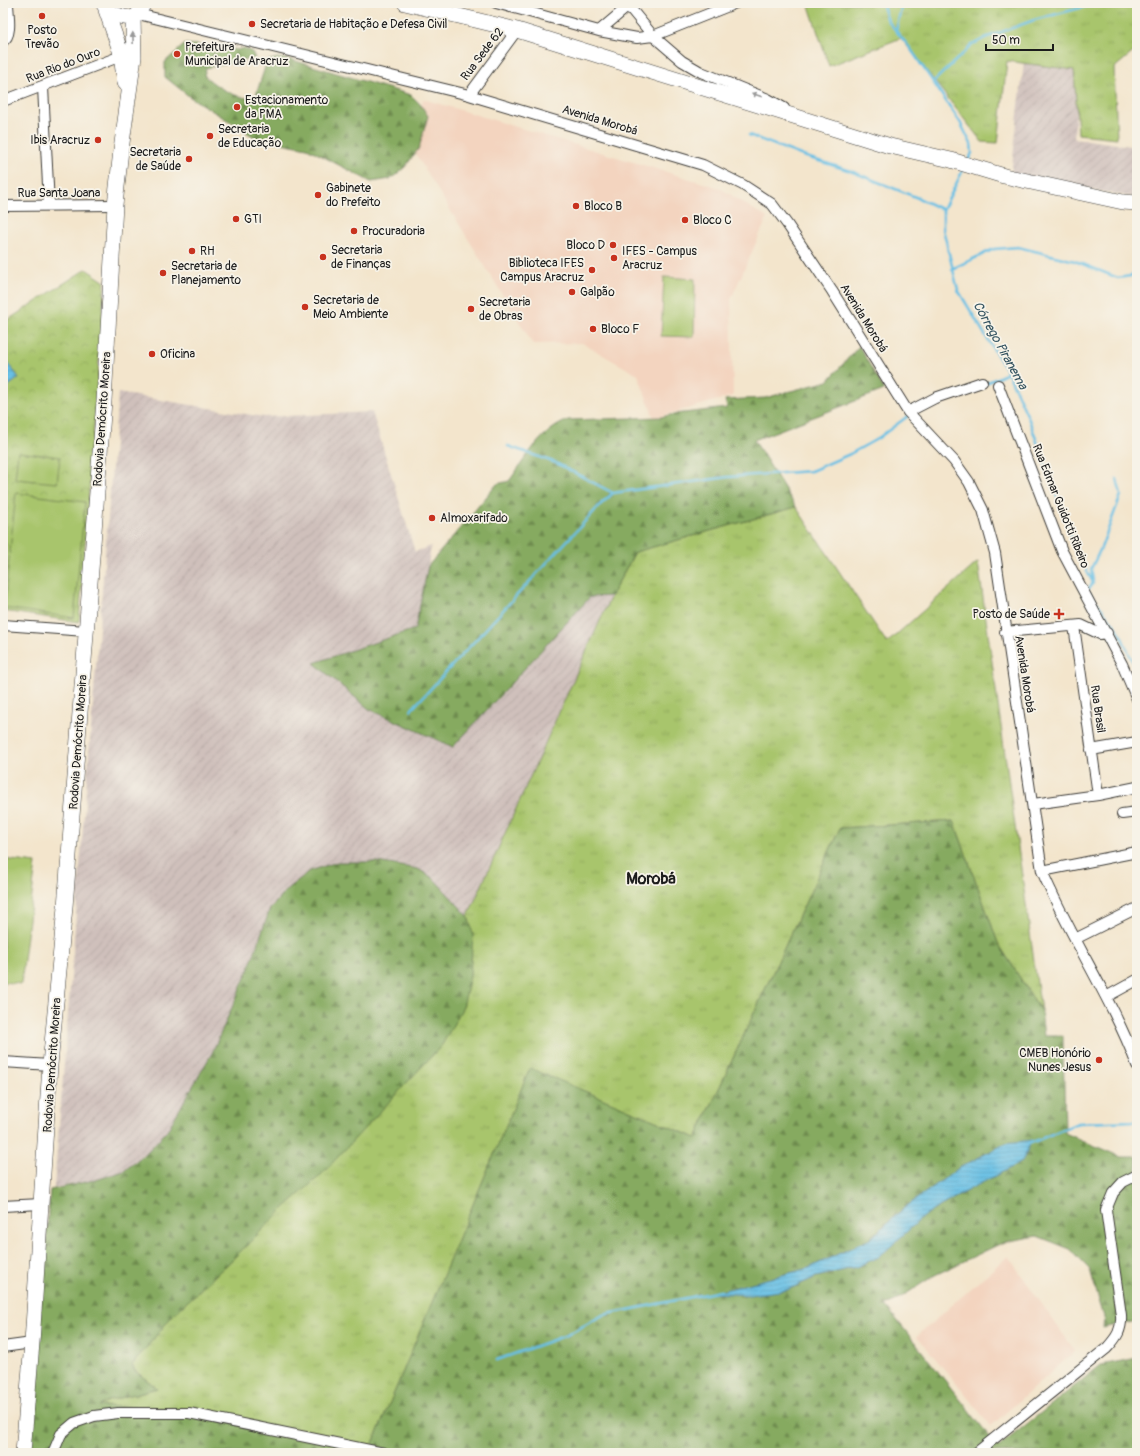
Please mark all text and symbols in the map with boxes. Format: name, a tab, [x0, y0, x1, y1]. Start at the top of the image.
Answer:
marker: Posto Trevão	[37, 11, 47, 21]
place label: Secretaria de Habitação e Defesa Civil	[260, 17, 448, 32]
marker: Secretaria de Habitação e Defesa Civil	[247, 19, 257, 29]
place label: Posto Trevão	[25, 23, 60, 52]
street label: Rua Sede 62	[458, 25, 507, 84]
scale bar	[986, 26, 1053, 52]
one-way arrow	[130, 31, 137, 44]
text: 50 m	[992, 33, 1020, 48]
place label: Prefeitura Municipal de Aracruz	[185, 40, 288, 69]
street label: Rua Rio do Ouro	[24, 44, 103, 86]
marker: Prefeitura Municipal de Aracruz	[172, 49, 182, 59]
one-way arrow	[750, 92, 762, 98]
place label: Estacionamento da PMA	[245, 93, 329, 122]
marker: Estacionamento da PMA	[232, 102, 242, 112]
street label: Avenida Morobá	[560, 102, 640, 139]
place label: Secretaria de Educação	[218, 122, 282, 151]
marker: Secretaria de Educação	[205, 131, 215, 141]
place label: Ibis Aracruz	[30, 133, 90, 148]
marker: Ibis Aracruz	[93, 135, 103, 145]
place label: Secretaria de Saúde	[130, 145, 181, 174]
marker: Secretaria de Saúde	[184, 154, 194, 164]
place label: Gabinete do Prefeito	[326, 181, 381, 210]
street label: Rua Santa Joana	[18, 186, 101, 201]
marker: Gabinete do Prefeito	[313, 190, 323, 200]
place label: Bloco B	[584, 199, 622, 214]
marker: Bloco B	[571, 201, 581, 211]
place label: GTI	[244, 212, 262, 227]
place label: Bloco C	[693, 213, 732, 228]
marker: GTI	[231, 214, 241, 224]
marker: Bloco C	[680, 215, 690, 225]
place label: Procuradoria	[362, 224, 425, 239]
marker: Procuradoria	[349, 226, 359, 236]
place label: Bloco D	[566, 238, 605, 253]
marker: Bloco D	[608, 240, 618, 250]
place label: Secretaria de Finanças	[331, 243, 391, 272]
place label: RH	[200, 244, 215, 259]
place label: IFES - Campus Aracruz	[622, 244, 698, 273]
marker: RH	[187, 246, 197, 256]
marker: Secretaria de Finanças	[318, 252, 328, 262]
marker: IFES - Campus Aracruz	[609, 253, 619, 263]
place label: Biblioteca IFES Campus Aracruz	[500, 256, 584, 285]
place label: Secretaria de Planejamento	[171, 259, 242, 288]
marker: Biblioteca IFES Campus Aracruz	[587, 265, 597, 275]
marker: Secretaria de Planejamento	[158, 268, 168, 278]
street label: Avenida Morobá	[836, 281, 891, 356]
place label: Galpão	[580, 285, 615, 300]
marker: Galpão	[567, 287, 577, 297]
place label: Secretaria de Meio Ambiente	[313, 293, 388, 322]
place label: Secretaria de Obras	[479, 295, 531, 324]
water label: Córrego Piranema	[969, 299, 1031, 393]
marker: Secretaria de Meio Ambiente	[300, 302, 310, 312]
marker: Secretaria de Obras	[466, 304, 476, 314]
place label: Bloco F	[601, 322, 639, 337]
marker: Bloco F	[588, 324, 598, 334]
place label: Oficina	[160, 347, 196, 362]
marker: Oficina	[147, 349, 157, 359]
street label: Rodovia Demócrito Moreira	[90, 351, 115, 487]
street label: Rua Edmar Guidotti Ribeiro	[1029, 442, 1093, 571]
place label: Almoxarifado	[440, 511, 508, 526]
marker: Almoxarifado	[427, 513, 437, 523]
place label: Posto de Saúde	[972, 607, 1050, 622]
marker: Posto de Saúde	[1053, 608, 1065, 620]
street label: Avenida Morobá	[1011, 634, 1038, 714]
street label: Rodovia Demócrito Moreira	[66, 674, 91, 810]
street label: Rua Brasil	[1087, 684, 1108, 734]
district label: Morobá	[626, 869, 676, 889]
street label: Rodovia Demócrito Moreira	[40, 997, 65, 1133]
place label: CMEB Honório Nunes Jesus	[1019, 1046, 1092, 1075]
marker: CMEB Honório Nunes Jesus	[1094, 1055, 1104, 1065]

